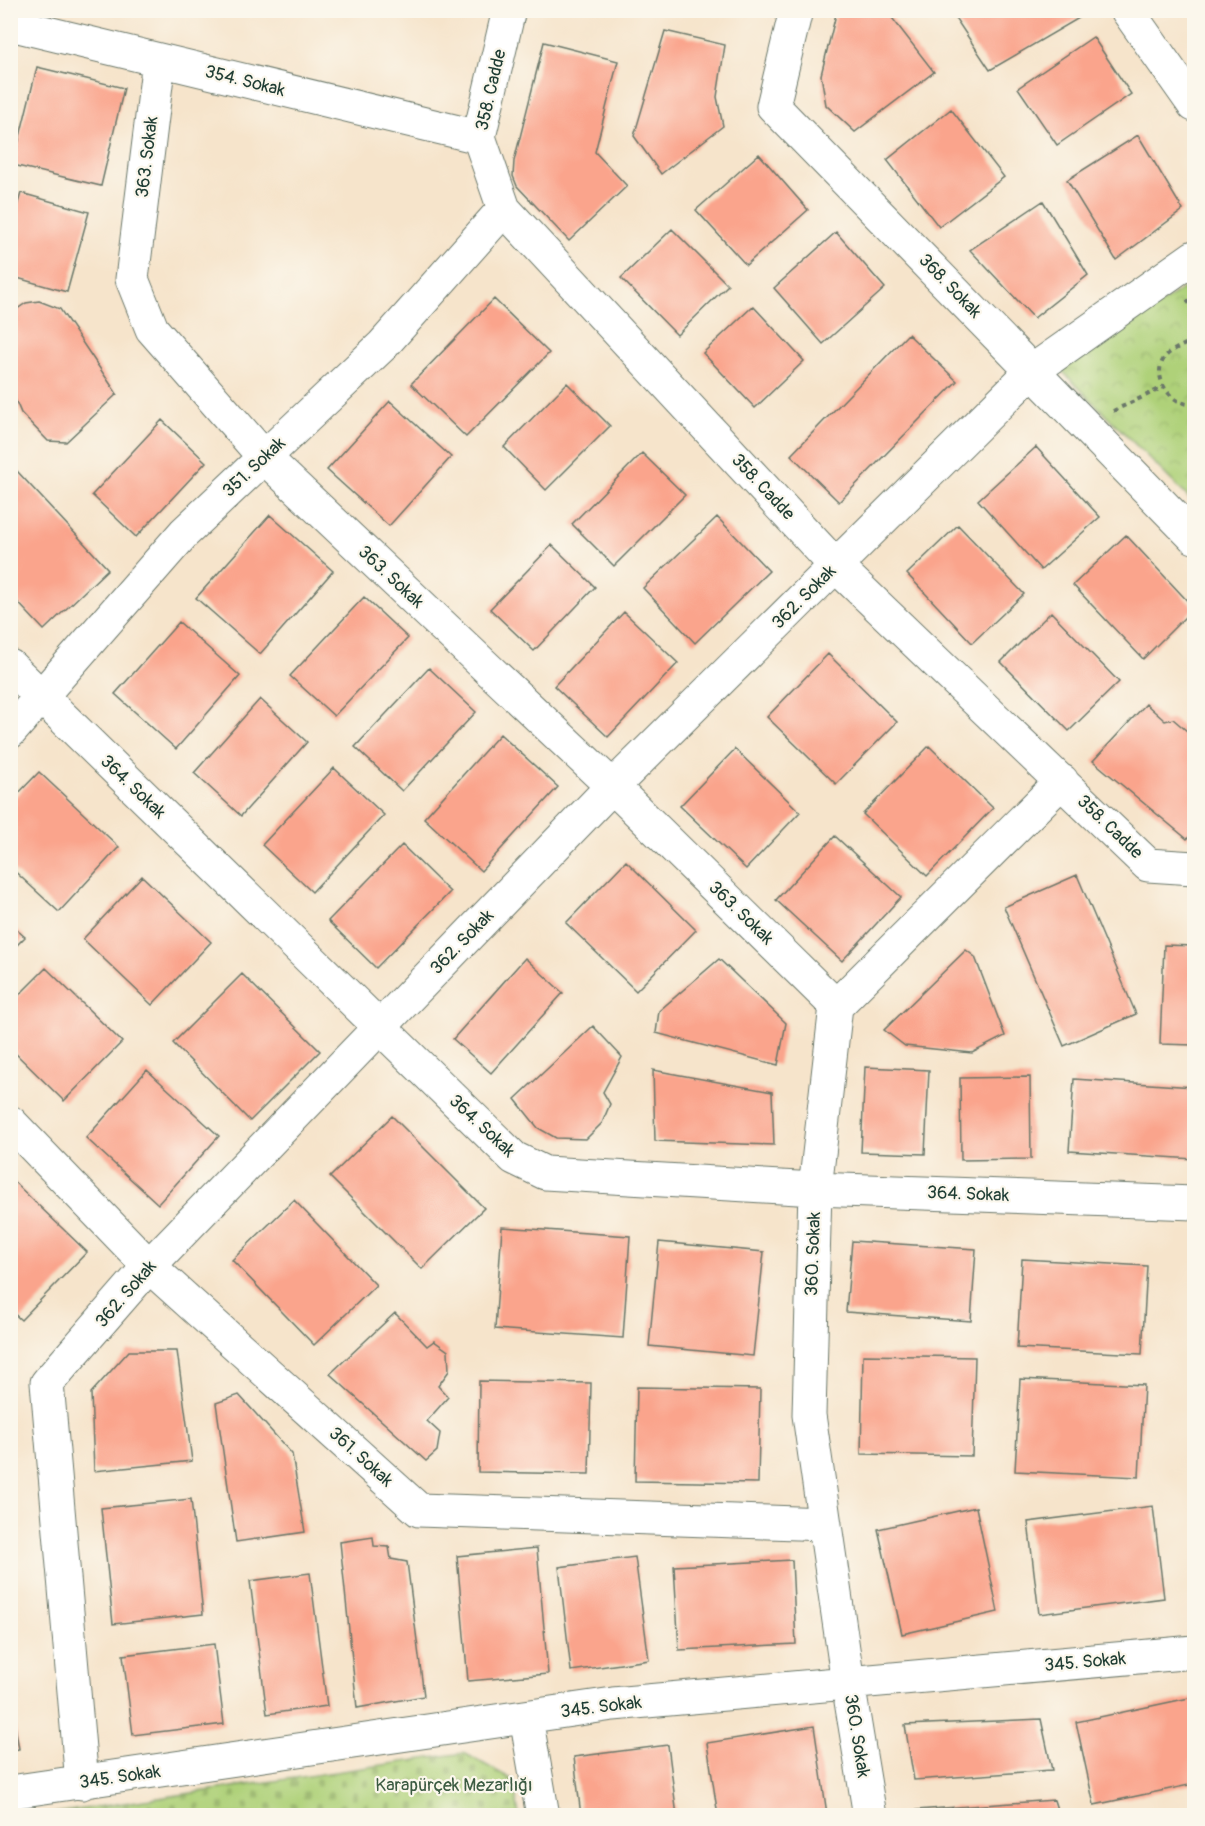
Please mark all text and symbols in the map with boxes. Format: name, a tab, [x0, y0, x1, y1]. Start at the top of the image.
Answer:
street label: 358. Cadde	[470, 47, 512, 133]
street label: 354. Sokak	[203, 60, 288, 102]
street label: 363. Sokak	[131, 114, 163, 199]
street label: 368. Sokak	[914, 249, 987, 323]
street label: 351. Sokak	[218, 432, 291, 502]
street label: 358. Cadde	[726, 449, 800, 525]
street label: 363. Sokak	[353, 541, 429, 614]
street label: 362. Sokak	[767, 560, 841, 634]
street label: 364. Sokak	[95, 750, 171, 824]
street label: 358. Cadde	[1072, 790, 1148, 864]
street label: 363. Sokak	[704, 876, 779, 950]
street label: 362. Sokak	[425, 904, 499, 979]
street label: 364. Sokak	[444, 1090, 520, 1163]
street label: 364. Sokak	[926, 1181, 1010, 1207]
street label: 360. Sokak	[800, 1211, 826, 1296]
street label: 362. Sokak	[90, 1255, 162, 1332]
street label: 361. Sokak	[324, 1422, 398, 1492]
street label: 345. Sokak	[1043, 1647, 1127, 1677]
street label: 345. Sokak	[559, 1691, 643, 1723]
street label: 360. Sokak	[839, 1693, 875, 1780]
street label: 345. Sokak	[78, 1760, 163, 1794]
park label: Karapürçek Mezarlığı	[375, 1774, 533, 1797]

